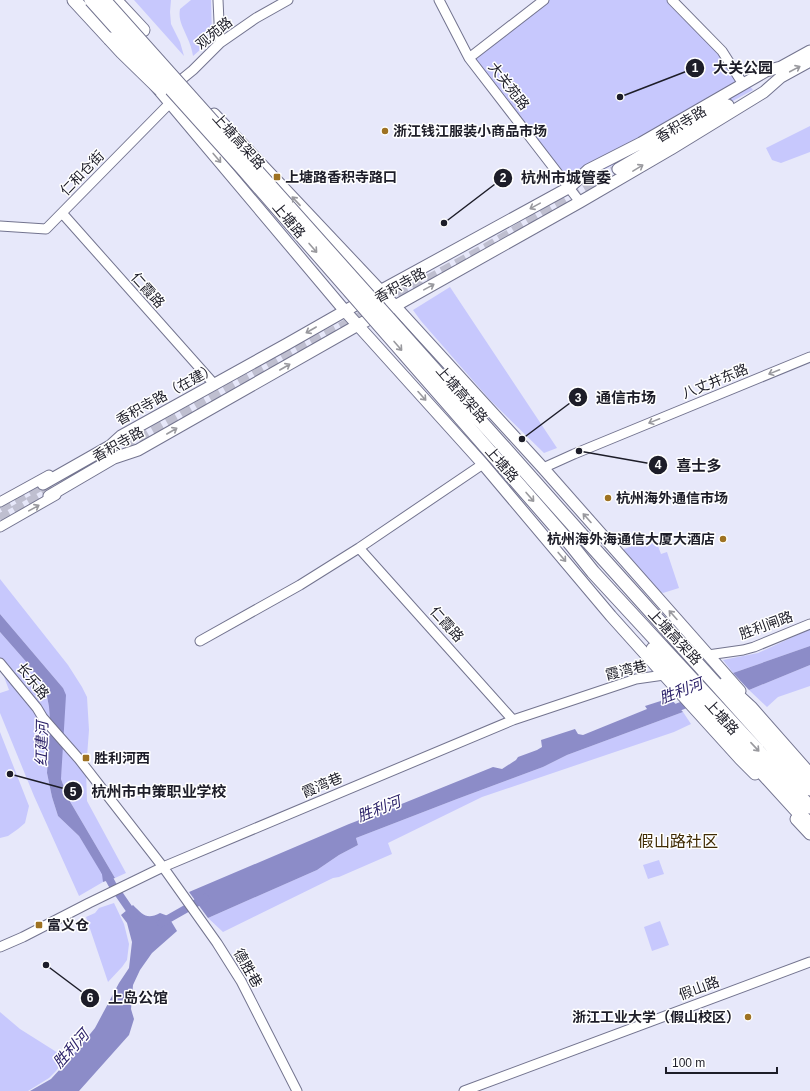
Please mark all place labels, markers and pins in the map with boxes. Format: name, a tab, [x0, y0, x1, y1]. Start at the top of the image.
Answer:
callout: 大关公园	[685, 54, 781, 81]
place label: 浙江钱江服装小商品市场	[393, 123, 547, 139]
marker: 浙江钱江服装小商品市场	[380, 126, 390, 136]
callout: 杭州市城管委	[493, 164, 619, 191]
place label: 上塘路香积寺路口	[285, 169, 397, 185]
marker: 上塘路香积寺路口	[272, 172, 282, 182]
callout: 通信市场	[568, 384, 664, 411]
callout: 喜士多	[648, 452, 729, 479]
place label: 杭州海外通信市场	[616, 490, 728, 506]
marker: 杭州海外通信市场	[603, 493, 613, 503]
place label: 杭州海外海通信大厦大酒店	[547, 531, 715, 547]
marker: 杭州海外海通信大厦大酒店	[718, 534, 728, 544]
place label: 胜利河西	[94, 750, 150, 766]
marker: 胜利河西	[81, 753, 91, 763]
callout: 杭州市中策职业学校	[63, 778, 234, 805]
place label: 富义仓	[47, 917, 89, 933]
marker: 富义仓	[34, 920, 44, 930]
callout: 上岛公馆	[80, 985, 176, 1012]
place label: 浙江工业大学（假山校区）	[572, 1009, 740, 1025]
marker: 浙江工业大学（假山校区）	[743, 1012, 753, 1022]

